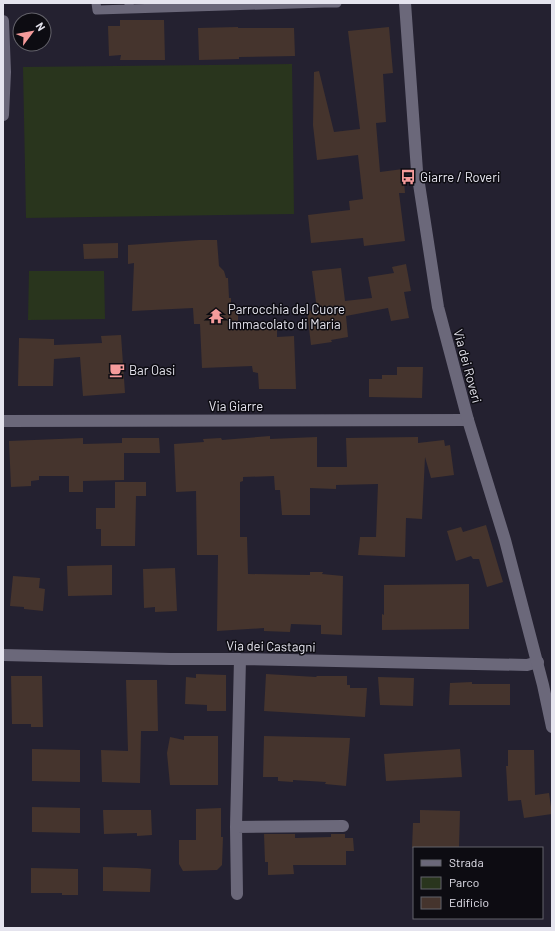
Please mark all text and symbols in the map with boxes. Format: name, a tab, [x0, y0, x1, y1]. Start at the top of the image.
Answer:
north arrow	[12, 12, 52, 52]
text: N	[33, 20, 48, 33]
bus stop icon: Giarre / Roveri	[399, 168, 417, 186]
place label: Giarre / Roveri	[420, 169, 500, 185]
place label: Parrocchia del Cuore Immacolato di Maria	[228, 301, 345, 332]
temple icon: Parrocchia del Cuore Immacolato di Maria	[207, 307, 225, 325]
street label: Via dei Roveri	[450, 327, 486, 405]
cafe icon: Bar Oasi	[108, 361, 126, 379]
place label: Bar Oasi	[129, 362, 175, 378]
street label: Via Giarre	[209, 398, 263, 414]
street label: Via dei Castagni	[226, 637, 316, 655]
legend	[413, 847, 543, 919]
text: Strada	[449, 855, 484, 869]
text: Parco	[449, 875, 479, 889]
text: Edificio	[449, 895, 489, 909]

